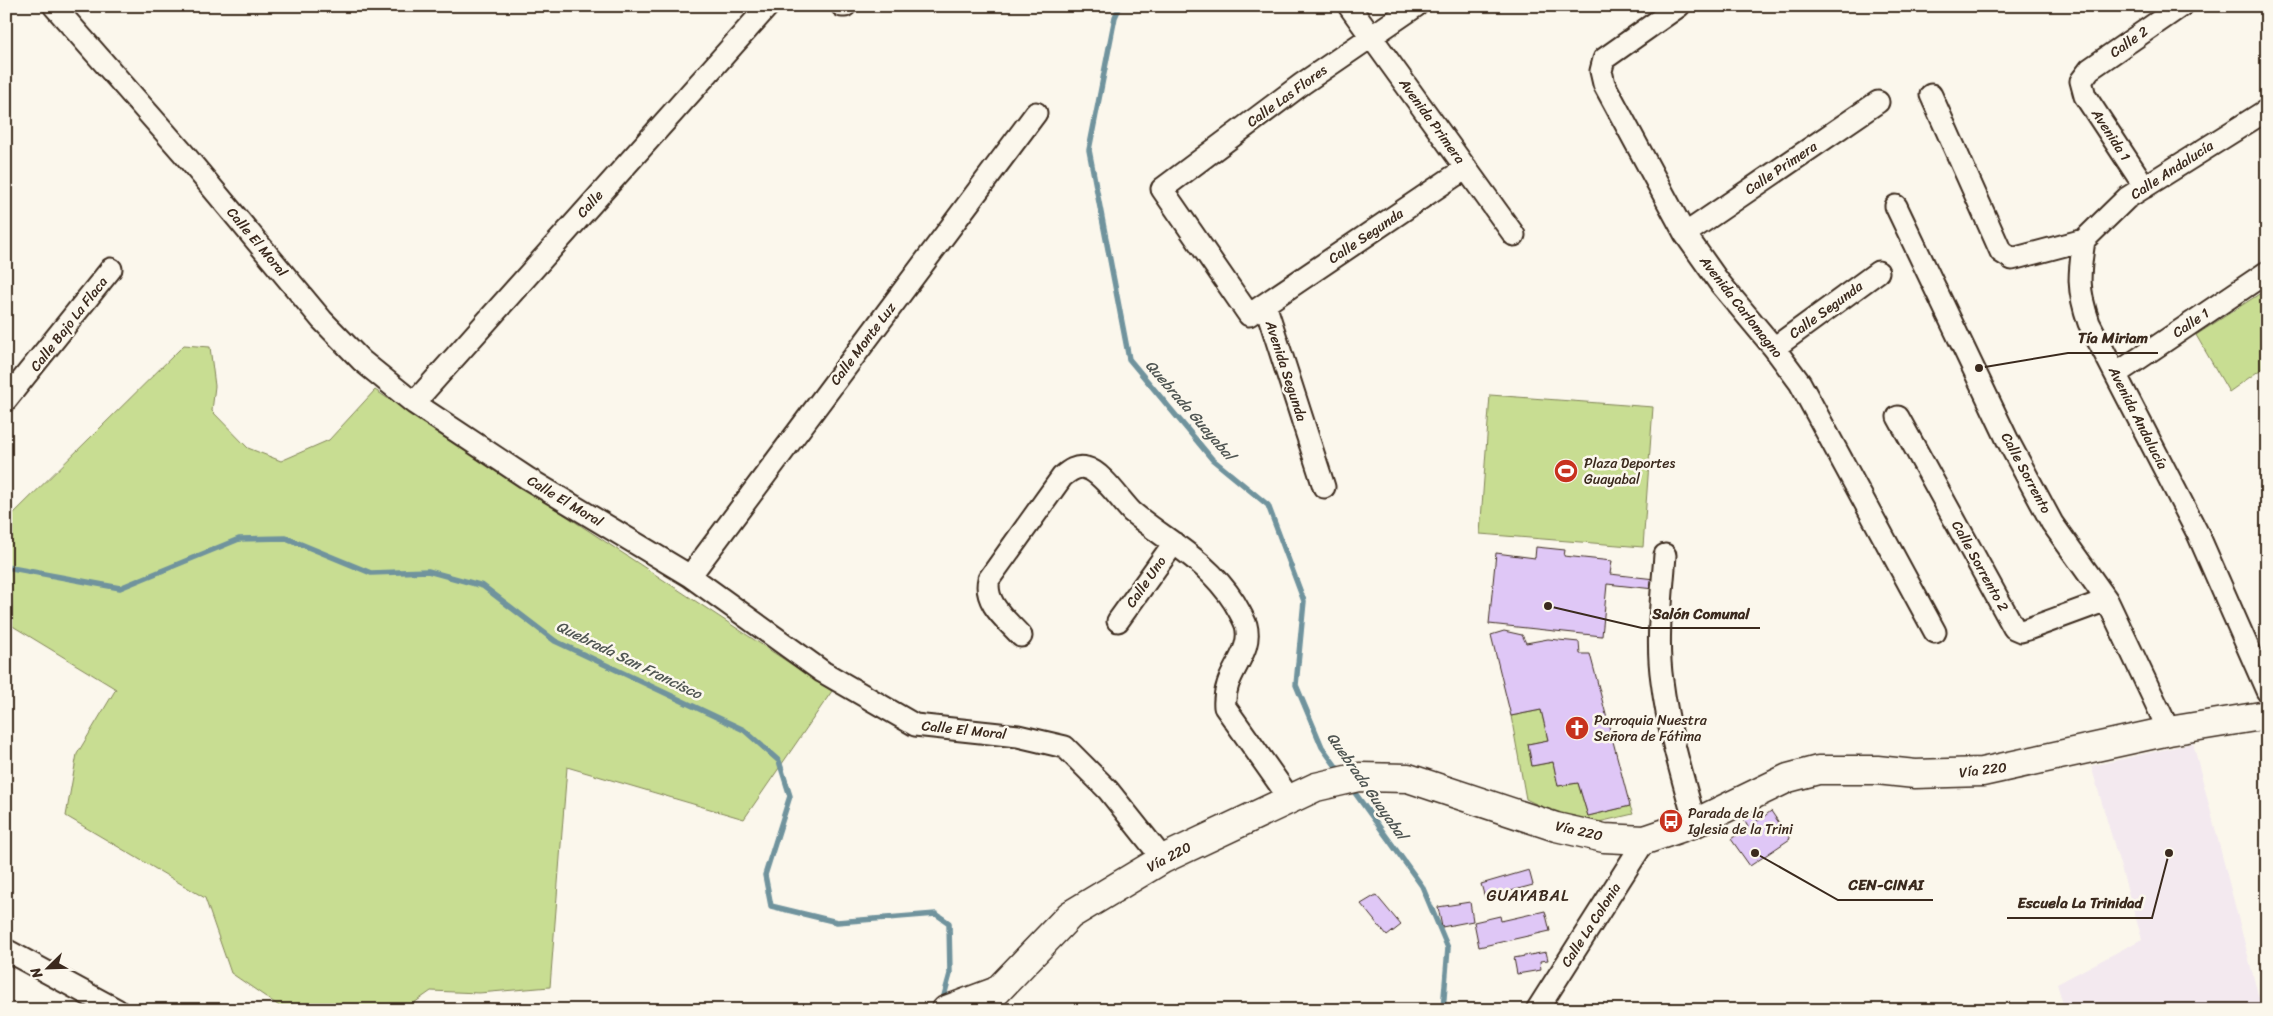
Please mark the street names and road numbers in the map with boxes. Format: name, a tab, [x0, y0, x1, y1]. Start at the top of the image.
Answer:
street label: Calle 2	[2104, 20, 2154, 64]
street label: Calle Las Flores	[1241, 58, 1333, 134]
street label: Avenida Primera	[1392, 72, 1472, 169]
street label: Avenida 1	[2084, 103, 2137, 166]
street label: Calle Andalucía	[2125, 133, 2220, 206]
street label: Calle Primera	[1740, 134, 1823, 202]
street label: Calle	[570, 184, 610, 224]
street label: Calle El Moral	[220, 201, 295, 283]
street label: Calle Segunda	[1323, 201, 1410, 271]
street label: Avenida Carlomagno	[1692, 249, 1789, 364]
street label: Calle Bajo La Flaca	[24, 271, 114, 377]
street label: Calle Segunda	[1784, 274, 1869, 346]
street label: Calle Monte Luz	[823, 297, 903, 391]
street label: Calle 1	[2167, 301, 2215, 345]
street label: Avenida Segunda	[1258, 316, 1314, 425]
street label: Avenida Andalucía	[2101, 361, 2175, 474]
street label: Calle Sorrento	[1994, 428, 2058, 518]
street label: Calle El Moral	[522, 468, 609, 534]
street label: Calle Sorrento 2	[1945, 516, 2015, 616]
street label: Calle Uno	[1119, 551, 1173, 613]
street label: Calle El Moral	[920, 713, 1009, 747]
street label: Vía 220	[1958, 755, 2008, 785]
street label: Vía 220	[1553, 813, 1605, 849]
street label: Vía 220	[1142, 835, 1196, 879]
street label: Calle La Colonia	[1554, 878, 1628, 972]

